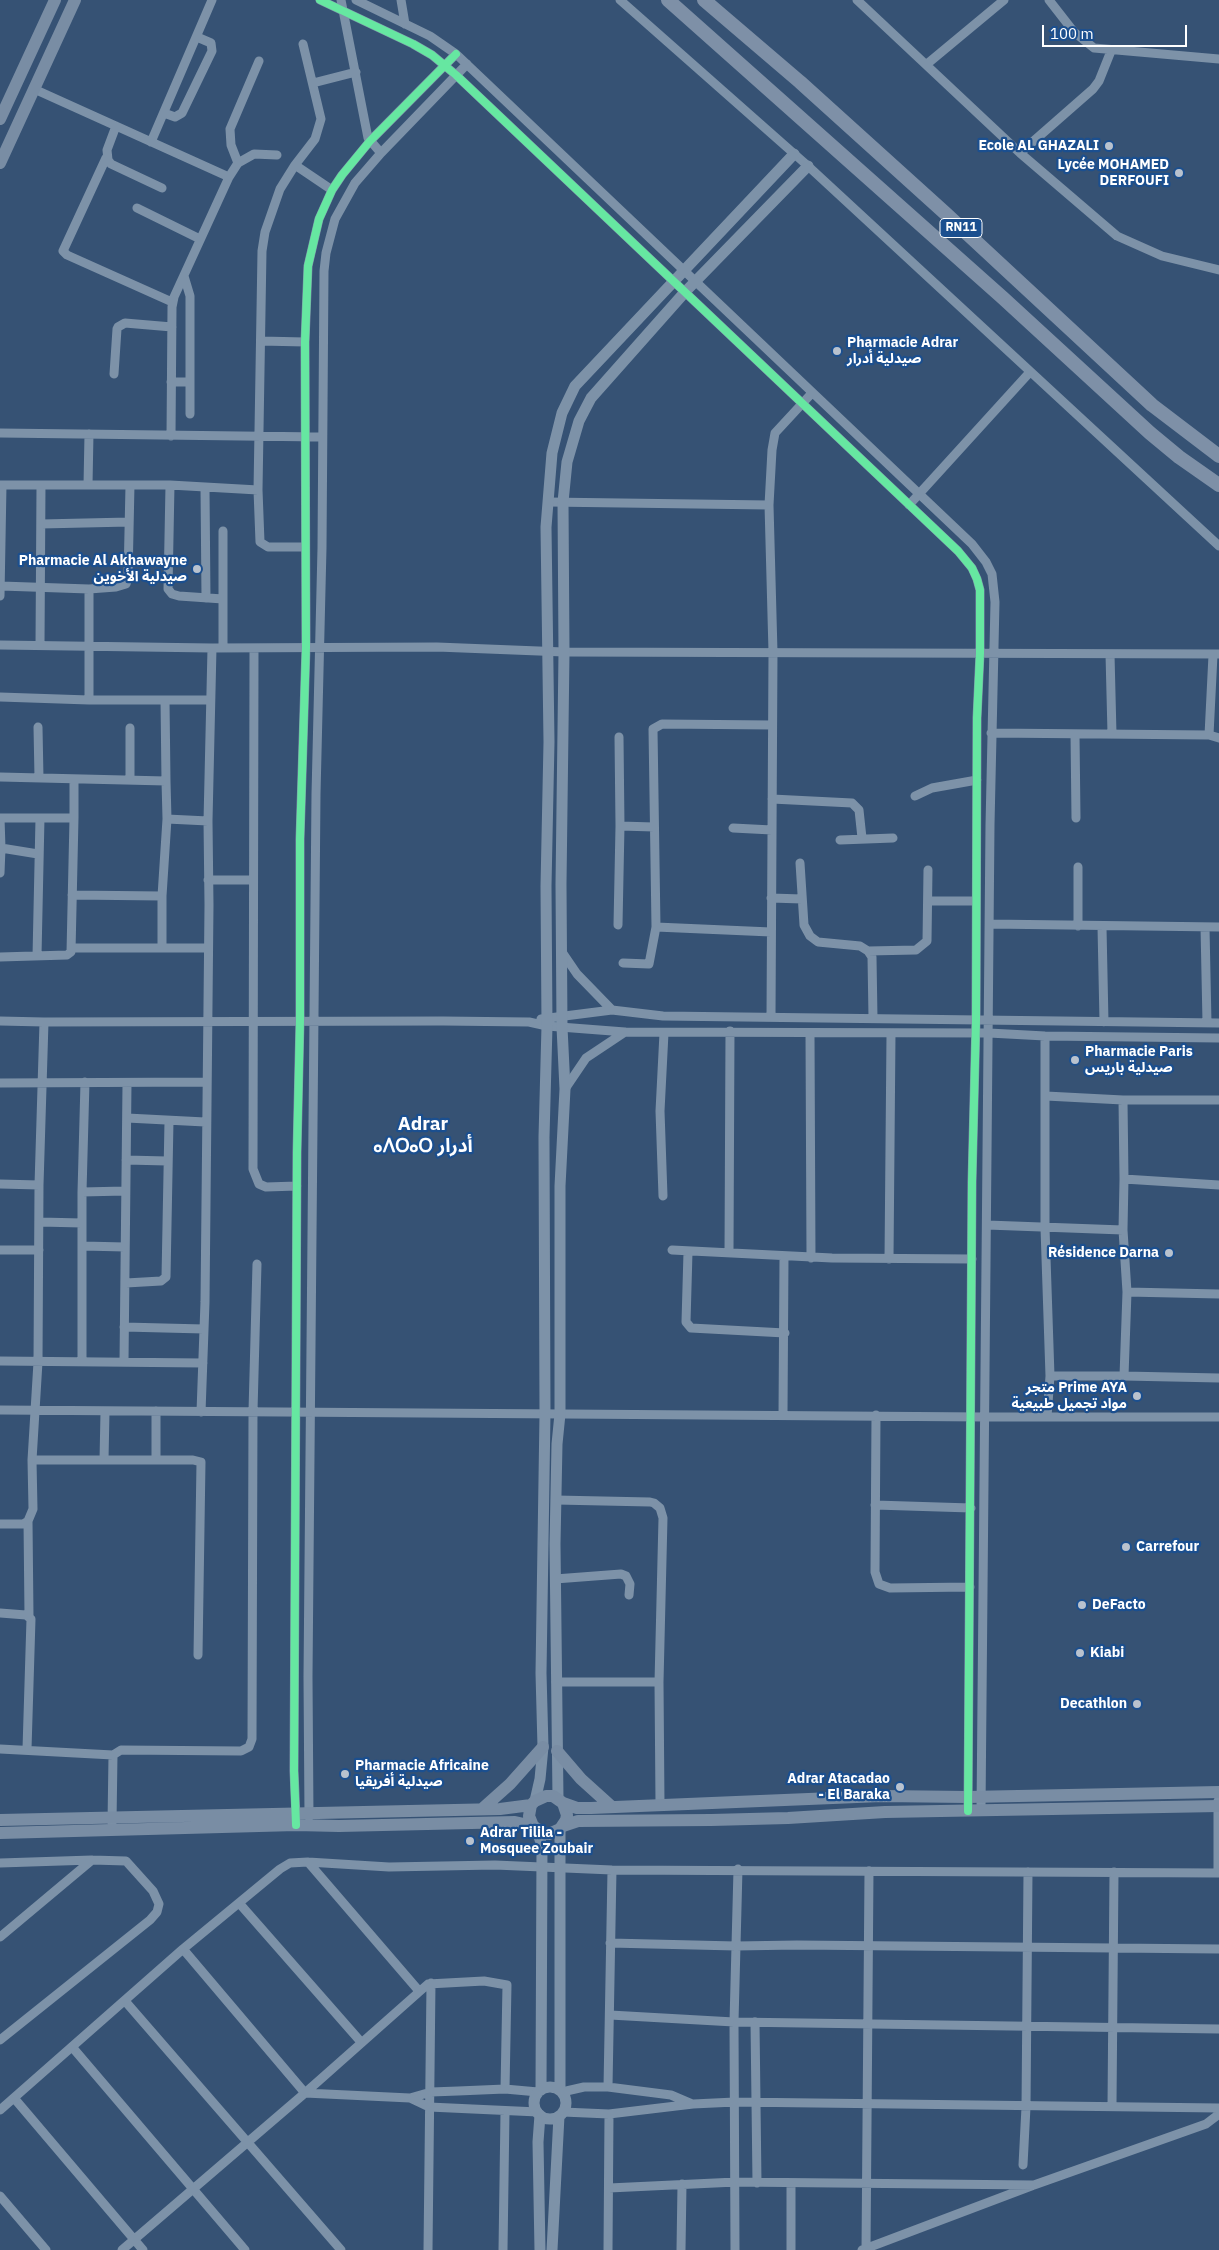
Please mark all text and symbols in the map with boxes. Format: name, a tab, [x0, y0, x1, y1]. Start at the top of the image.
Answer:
scale bar	[1044, 15, 1189, 47]
text: 100 m	[1050, 24, 1094, 43]
place label: Ecole AL GHAZALI	[979, 138, 1099, 154]
marker: Ecole AL GHAZALI	[1103, 140, 1115, 152]
place label: Lycée MOHAMED DERFOUFI	[1058, 157, 1169, 190]
marker: Lycée MOHAMED DERFOUFI	[1173, 167, 1185, 179]
road number: RN11	[940, 218, 982, 238]
place label: Pharmacie Adrar صيدلية أدرار	[847, 335, 958, 368]
marker: Pharmacie Adrar صيدلية أدرار	[831, 345, 843, 357]
place label: Pharmacie Al Akhawayne صيدلية الأخوين	[19, 553, 187, 586]
marker: Pharmacie Al Akhawayne صيدلية الأخوين	[191, 563, 203, 575]
place label: Pharmacie Paris صيدلية باريس	[1085, 1044, 1193, 1076]
marker: Pharmacie Paris صيدلية باريس	[1069, 1054, 1081, 1066]
district label: Adrar ⴰⴷⵔⴰⵔ أدرار	[373, 1114, 473, 1158]
place label: Résidence Darna	[1048, 1245, 1159, 1261]
marker: Résidence Darna	[1163, 1247, 1175, 1259]
place label: متجر Prime AYA مواد تجميل طبيعية	[1011, 1380, 1127, 1412]
marker: متجر Prime AYA مواد تجميل طبيعية	[1131, 1390, 1143, 1402]
place label: Carrefour	[1136, 1539, 1199, 1555]
marker: Carrefour	[1120, 1541, 1132, 1553]
place label: DeFacto	[1092, 1597, 1146, 1613]
marker: DeFacto	[1076, 1599, 1088, 1611]
place label: Kiabi	[1090, 1645, 1124, 1661]
marker: Kiabi	[1074, 1647, 1086, 1659]
place label: Decathlon	[1060, 1696, 1127, 1712]
marker: Decathlon	[1131, 1698, 1143, 1710]
place label: Pharmacie Africaine صيدلية أفريقيا	[355, 1758, 489, 1790]
marker: Pharmacie Africaine صيدلية أفريقيا	[339, 1768, 351, 1780]
place label: Adrar Atacadao - El Baraka	[787, 1771, 890, 1804]
marker: Adrar Atacadao - El Baraka	[894, 1781, 906, 1793]
place label: Adrar Tilila - Mosquee Zoubair	[480, 1825, 593, 1858]
marker: Adrar Tilila - Mosquee Zoubair	[464, 1835, 476, 1847]

